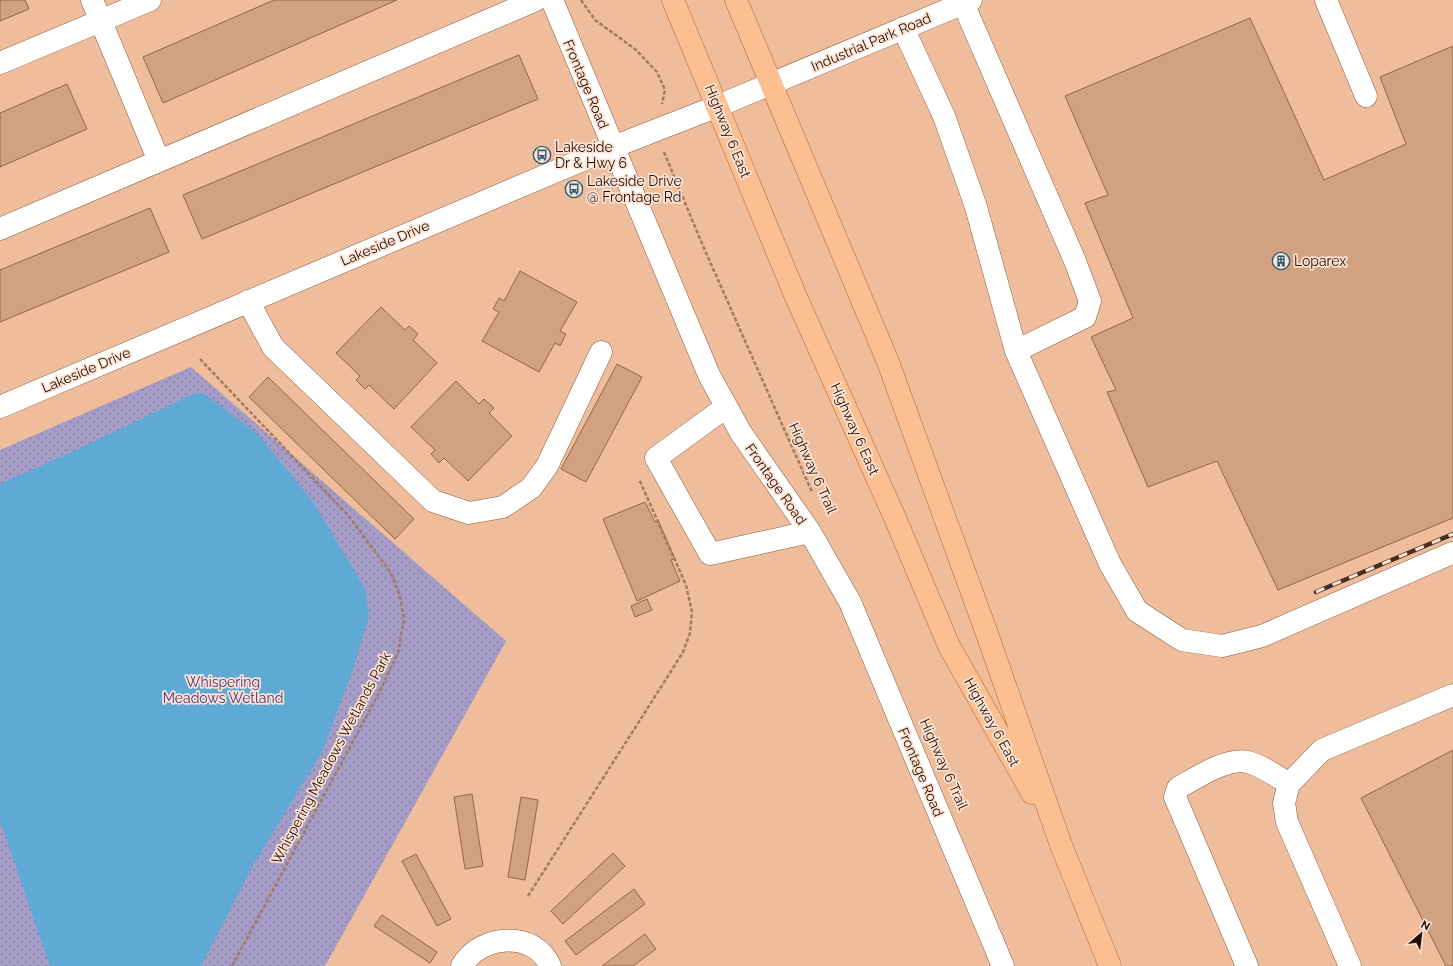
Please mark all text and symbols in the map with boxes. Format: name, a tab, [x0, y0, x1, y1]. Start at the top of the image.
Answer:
street label: Industrial Park Road	[809, 10, 933, 74]
street label: Frontage Road	[560, 37, 612, 131]
street label: Highway 6 East	[702, 82, 754, 180]
place label: Lakeside Dr & Hwy 6	[555, 139, 627, 171]
bus stop icon: Lakeside Dr & Hwy 6	[532, 145, 552, 165]
place label: Lakeside Drive @ Frontage Rd	[587, 173, 682, 205]
bus stop icon: Lakeside Drive @ Frontage Rd	[564, 179, 584, 199]
street label: Lakeside Drive	[338, 217, 432, 269]
building icon: Loparex	[1271, 251, 1291, 271]
place label: Loparex	[1294, 253, 1346, 269]
street label: Lakeside Drive	[39, 344, 133, 396]
street label: Highway 6 East	[828, 381, 883, 478]
street label: Highway 6 Trail	[786, 420, 840, 516]
street label: Frontage Road	[742, 440, 810, 528]
street label: Whispering Meadows Wetlands Park	[268, 649, 394, 867]
park label: Whispering Meadows Wetland	[163, 674, 283, 706]
street label: Highway 6 East	[961, 675, 1023, 769]
street label: Highway 6 Trail	[917, 716, 971, 812]
street label: Frontage Road	[895, 725, 947, 819]
north arrow	[1401, 914, 1441, 954]
text: N	[1419, 918, 1432, 933]

